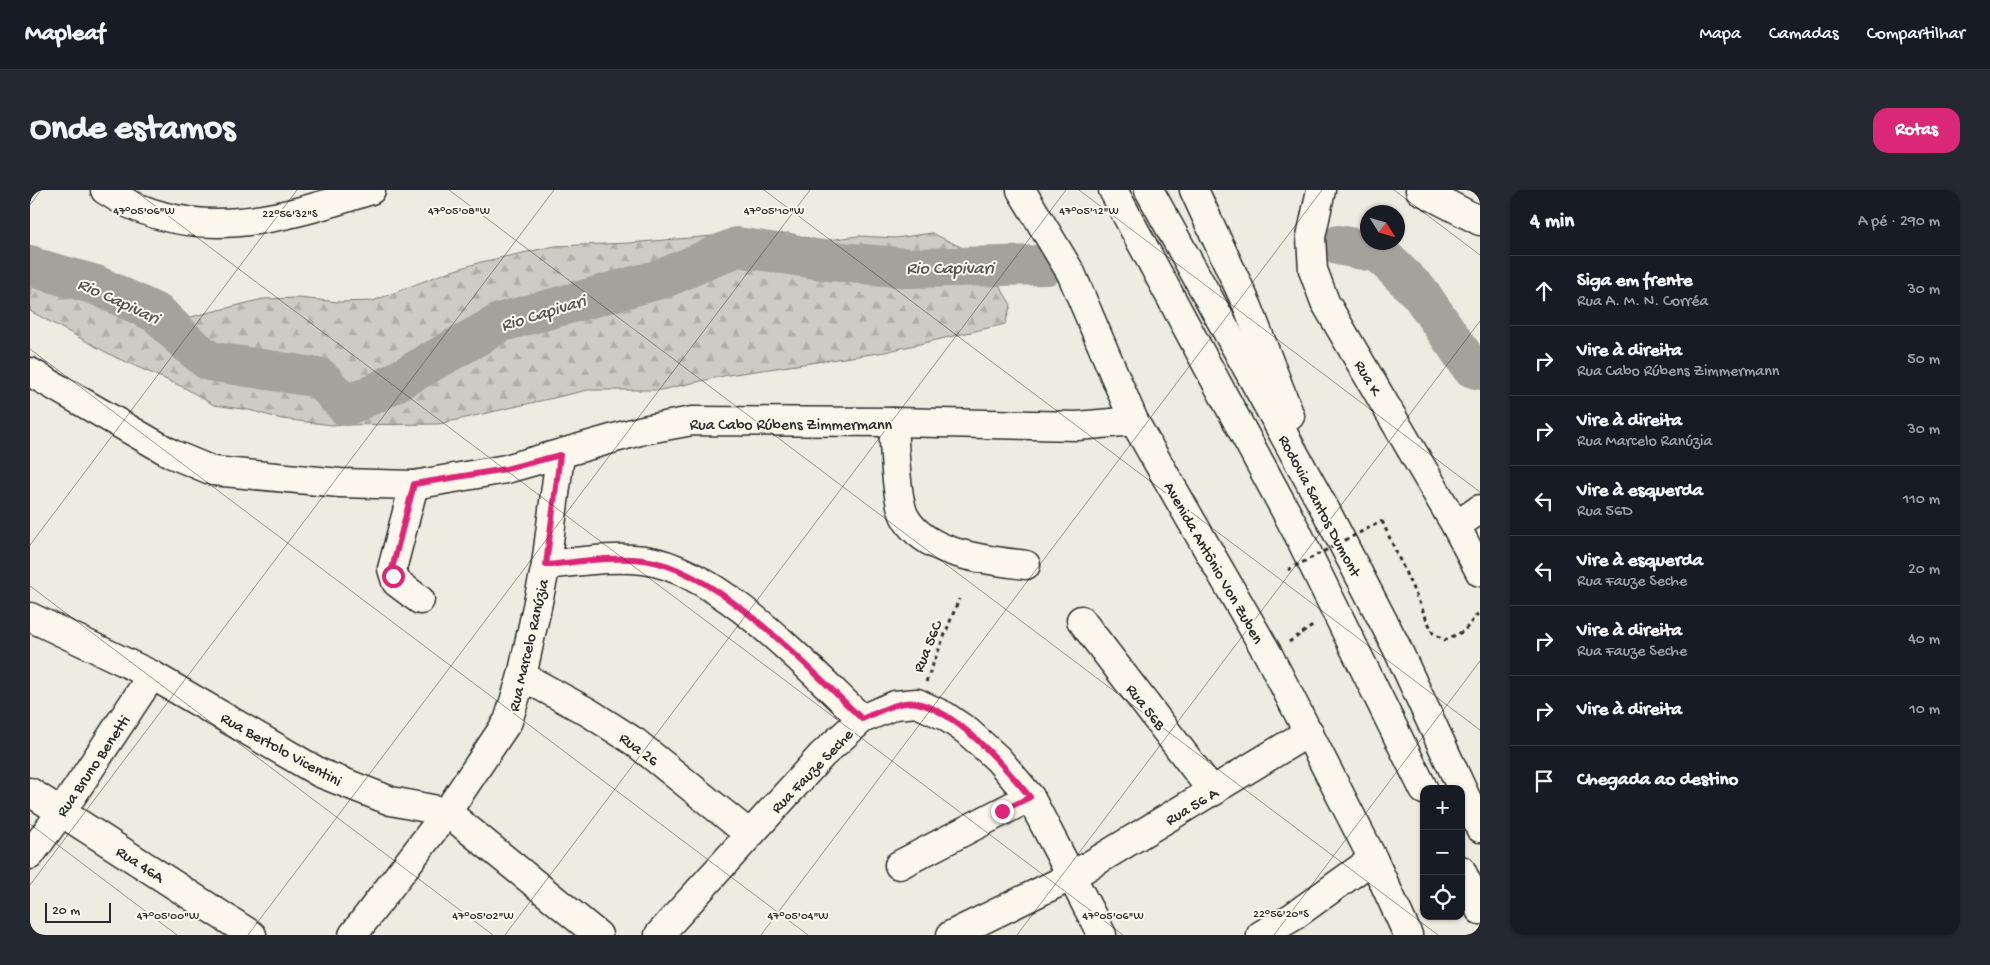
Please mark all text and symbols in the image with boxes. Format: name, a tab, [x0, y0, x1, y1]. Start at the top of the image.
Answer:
text: Mapleaf	[25, 20, 105, 49]
text: Mapa	[1700, 24, 1741, 45]
text: Camadas	[1769, 24, 1839, 45]
text: Compartilhar	[1867, 24, 1965, 45]
button: Rotas	[1873, 108, 1960, 153]
text: Onde estamos	[30, 110, 235, 151]
text: 47°05'06"W	[113, 205, 175, 219]
text: 47°05'08"W	[428, 205, 490, 219]
text: 47°05'10"W	[744, 205, 804, 219]
text: 47°05'12"W	[1059, 205, 1119, 219]
north arrow	[1360, 205, 1405, 250]
text: 22°56'32"S	[262, 208, 318, 222]
text: 4 min	[1530, 210, 1574, 235]
text: A pé · 290 m	[1858, 213, 1940, 232]
water label: Rio Capivari	[906, 259, 996, 280]
text: Siga em frente	[1577, 270, 1693, 293]
water label: Rio Capivari	[74, 274, 164, 331]
icon: ahead	[1530, 277, 1558, 305]
text: 30 m	[1907, 281, 1940, 300]
water label: Rio Capivari	[499, 291, 591, 337]
text: Rua A. M. N. Corréa	[1577, 293, 1708, 312]
text: Vire à direita	[1577, 340, 1682, 363]
icon: right	[1530, 347, 1558, 375]
text: 50 m	[1907, 351, 1940, 370]
street label: Rua K	[1348, 358, 1385, 402]
text: Rua Cabo Rúbens Zimmermann	[1577, 363, 1779, 382]
text: Vire à direita	[1577, 410, 1682, 433]
street label: Rua Cabo Rúbens Zimmermann	[690, 417, 893, 436]
icon: right	[1530, 417, 1558, 445]
text: 30 m	[1907, 421, 1940, 440]
street label: Rodovia Santos Dumont	[1272, 433, 1364, 582]
text: Rua Marcelo Ranúzia	[1577, 433, 1712, 452]
street label: Avenida Antônio Von Zuben	[1158, 479, 1266, 648]
text: Vire à esquerda	[1577, 480, 1703, 503]
icon: left	[1530, 487, 1558, 515]
text: 110 m	[1903, 491, 1940, 510]
text: Rua 56D	[1577, 503, 1633, 522]
text: Vire à esquerda	[1577, 550, 1703, 573]
icon: left	[1530, 557, 1558, 585]
text: 20 m	[1908, 561, 1940, 580]
route start	[382, 565, 405, 588]
text: Rua Fauze Seche	[1577, 573, 1687, 592]
street label: Rua Marcelo Ranúzia	[506, 577, 555, 714]
street label: Rua 56C	[910, 618, 949, 676]
text: Vire à direita	[1577, 620, 1682, 643]
icon: right	[1530, 627, 1558, 655]
text: 40 m	[1908, 631, 1940, 650]
text: Rua Fauze Seche	[1577, 643, 1687, 662]
street label: Rua 56B	[1120, 681, 1169, 736]
icon: right	[1530, 697, 1558, 725]
text: Vire à direita	[1577, 699, 1682, 722]
text: 10 m	[1909, 701, 1940, 720]
street label: Rua Bertolo Vicentini	[216, 710, 344, 792]
street label: Rua Bruno Benetti	[54, 713, 136, 821]
street label: Rua Fauze Seche	[768, 726, 859, 819]
street label: Rua 26	[614, 730, 662, 772]
icon: arrive	[1530, 767, 1558, 795]
text: Chegada ao destino	[1577, 769, 1738, 792]
street label: Rua 56 A	[1163, 784, 1224, 831]
map controls	[1420, 785, 1465, 920]
button: +	[1420, 785, 1465, 830]
route end	[991, 800, 1014, 823]
button: −	[1420, 830, 1465, 875]
street label: Rua 46A	[111, 843, 168, 889]
button: locate	[1420, 875, 1465, 920]
scale bar	[45, 900, 111, 923]
text: 20 m	[52, 903, 80, 920]
text: 22°56'20"S	[1253, 908, 1309, 922]
text: 47°05'00"W	[137, 910, 199, 924]
text: 47°05'02"W	[452, 910, 514, 924]
text: 47°05'04"W	[767, 910, 829, 924]
text: 47°05'06"W	[1082, 910, 1144, 924]

